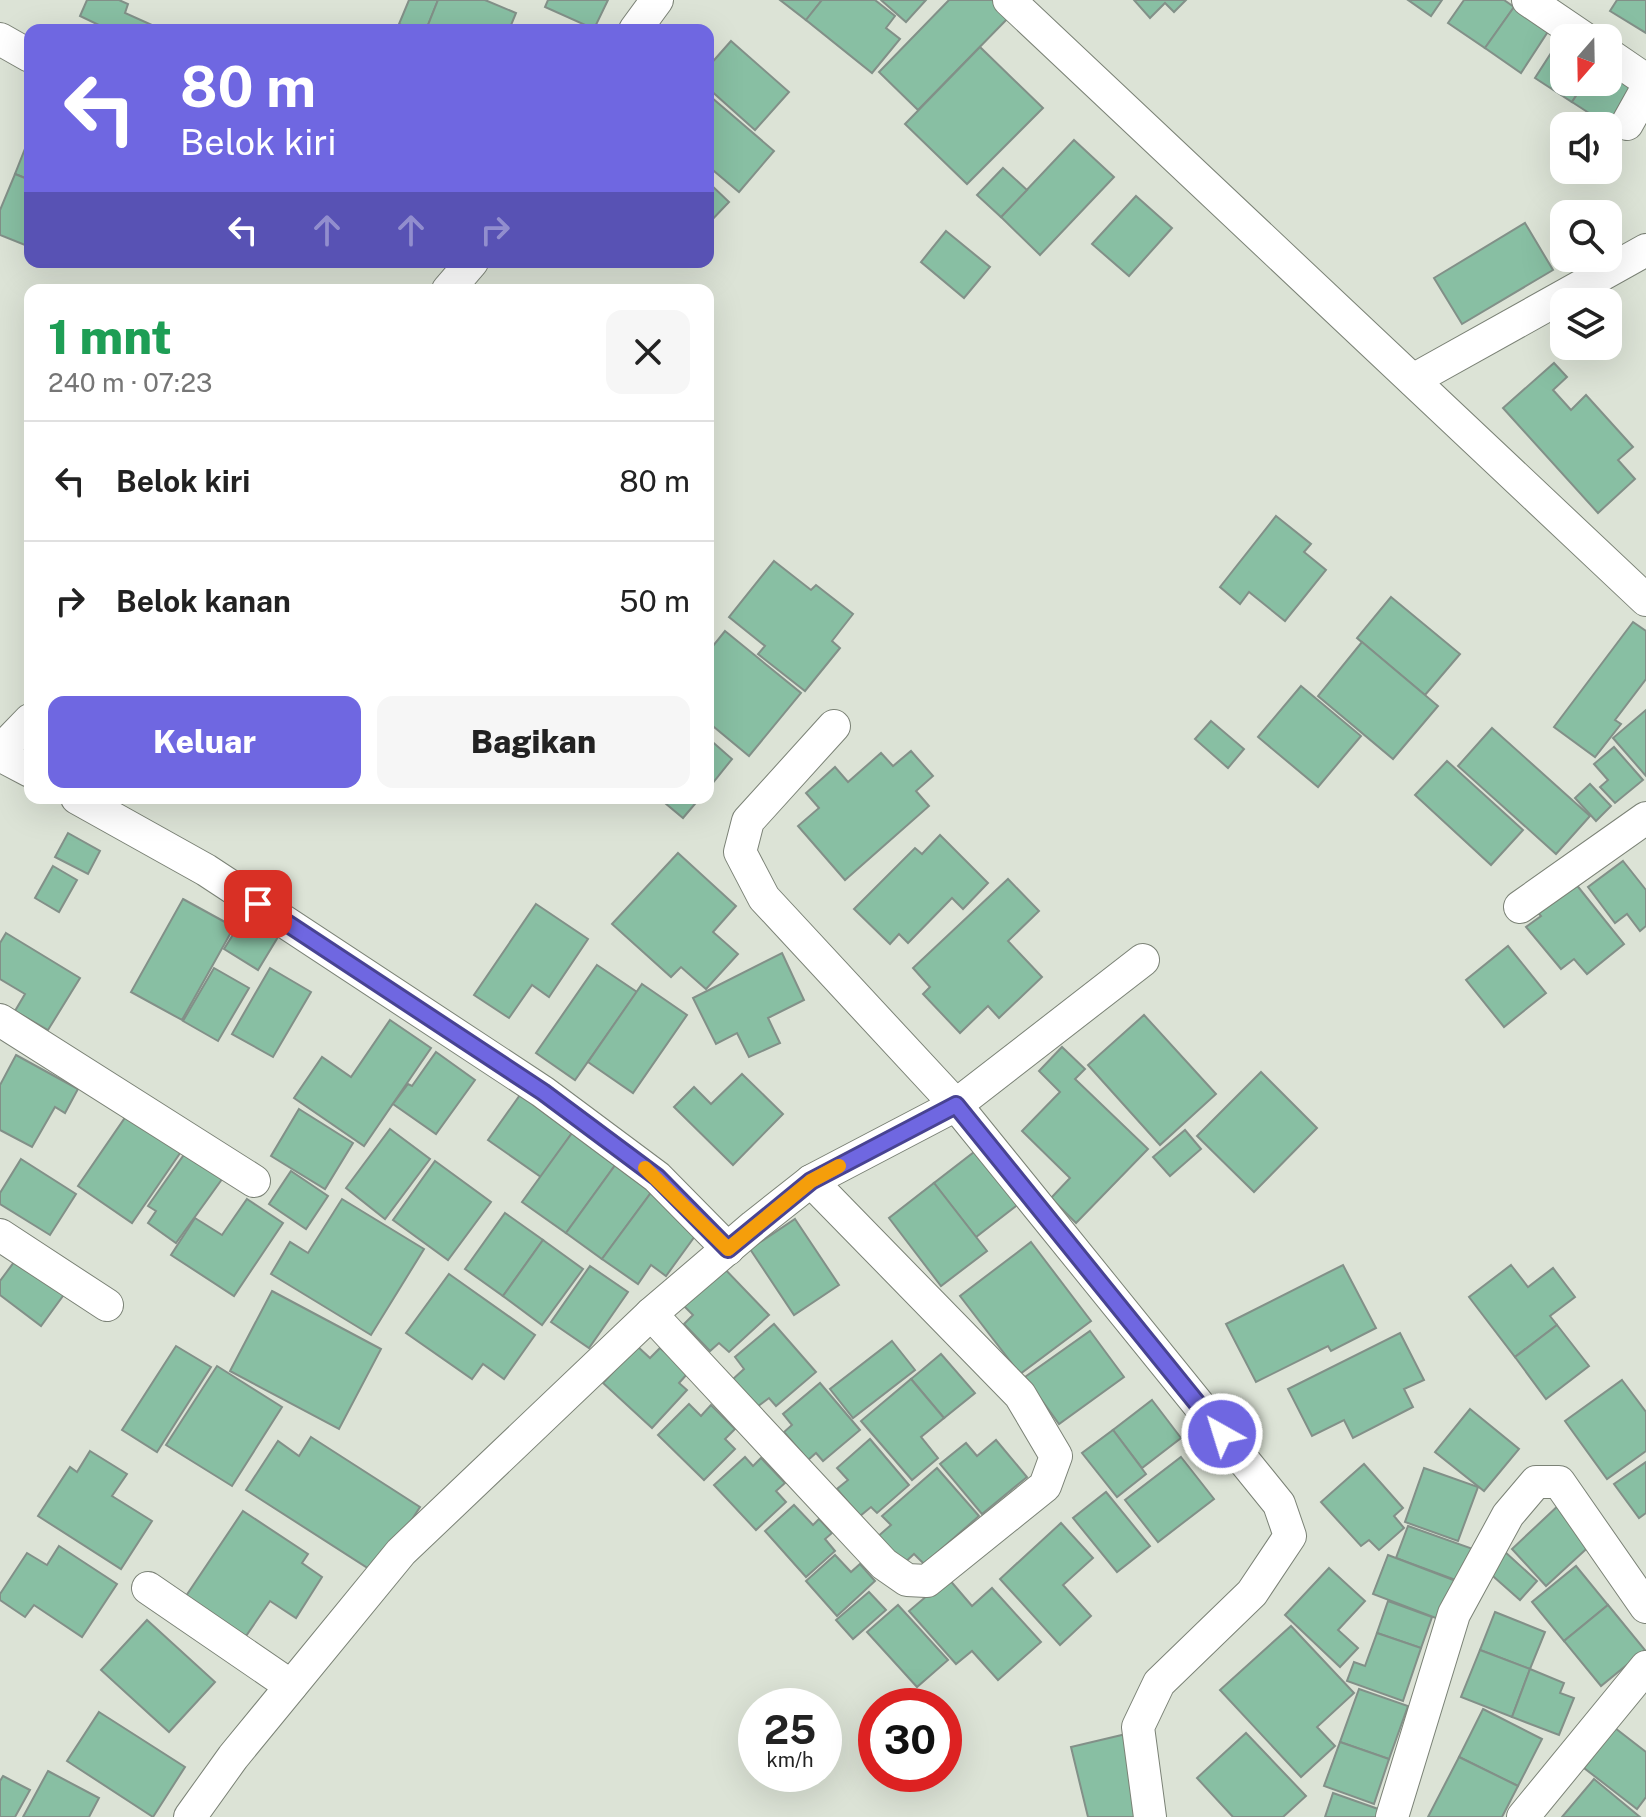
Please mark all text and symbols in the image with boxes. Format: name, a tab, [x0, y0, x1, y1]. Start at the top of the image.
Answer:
north arrow	[1550, 24, 1622, 96]
map controls	[1550, 24, 1622, 360]
text: 80 m	[180, 54, 316, 120]
icon: left	[48, 56, 152, 160]
button: sound	[1550, 112, 1622, 184]
text: Belok kiri	[180, 121, 336, 163]
button: search	[1550, 200, 1622, 272]
icon: left	[221, 208, 265, 252]
icon: ahead	[305, 208, 349, 252]
icon: ahead	[389, 208, 433, 252]
icon: right	[473, 208, 517, 252]
button: layers	[1550, 288, 1622, 360]
text: 1 mnt	[48, 308, 172, 365]
button: close	[606, 310, 690, 394]
text: 240 m · 07:23	[48, 367, 212, 398]
icon: left	[48, 459, 92, 503]
text: Belok kiri	[116, 463, 250, 499]
text: 80 m	[619, 463, 690, 499]
icon: right	[48, 579, 92, 623]
text: Belok kanan	[116, 583, 291, 619]
text: 50 m	[619, 583, 690, 619]
button: Keluar	[48, 696, 361, 788]
button: Bagikan	[377, 696, 690, 788]
pin	[224, 870, 292, 938]
icon: arrive	[236, 882, 280, 926]
position arrow	[1180, 1392, 1264, 1476]
speed limit sign: 30	[858, 1688, 962, 1792]
text: 25	[764, 1706, 816, 1753]
text: km/h	[766, 1748, 814, 1772]

